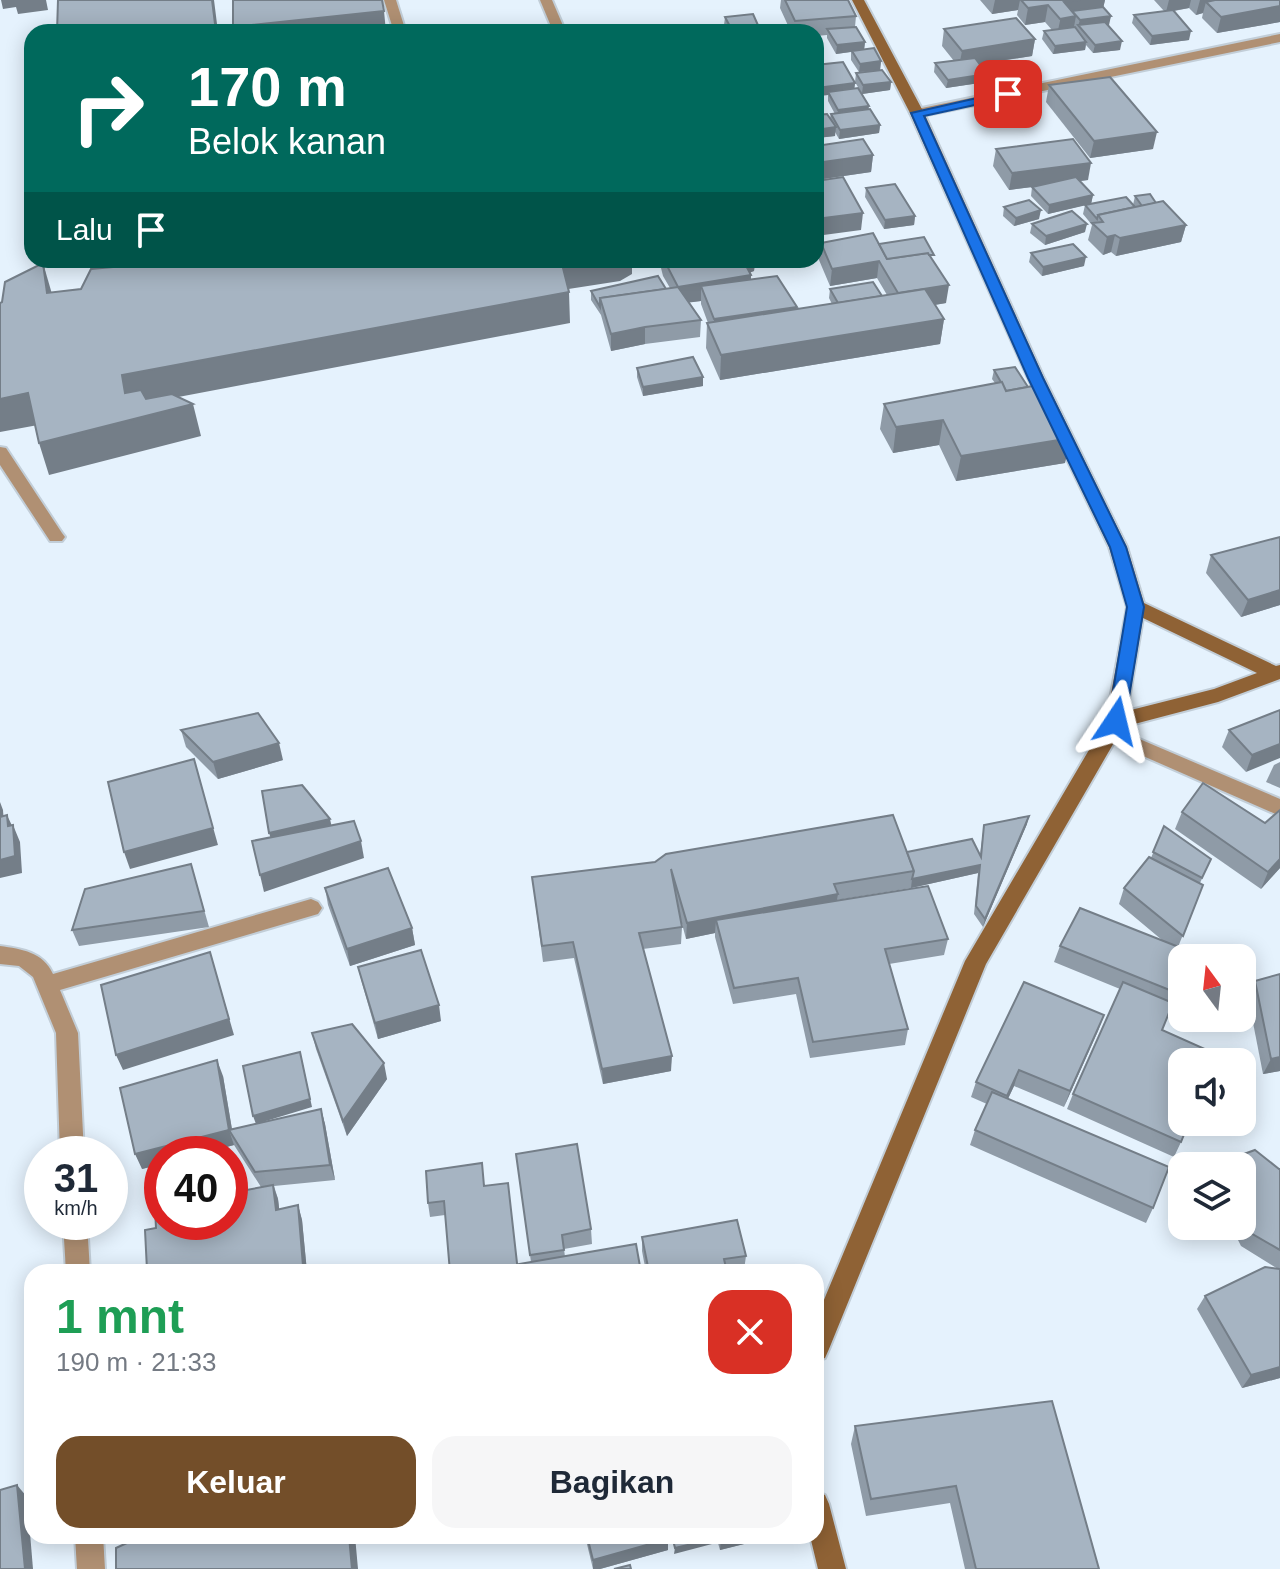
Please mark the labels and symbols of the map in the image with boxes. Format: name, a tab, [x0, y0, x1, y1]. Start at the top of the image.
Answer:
pin	[974, 60, 1042, 128]
position arrow	[1074, 679, 1158, 763]
north arrow	[1168, 944, 1256, 1032]
speed limit sign: 40	[144, 1136, 248, 1240]

